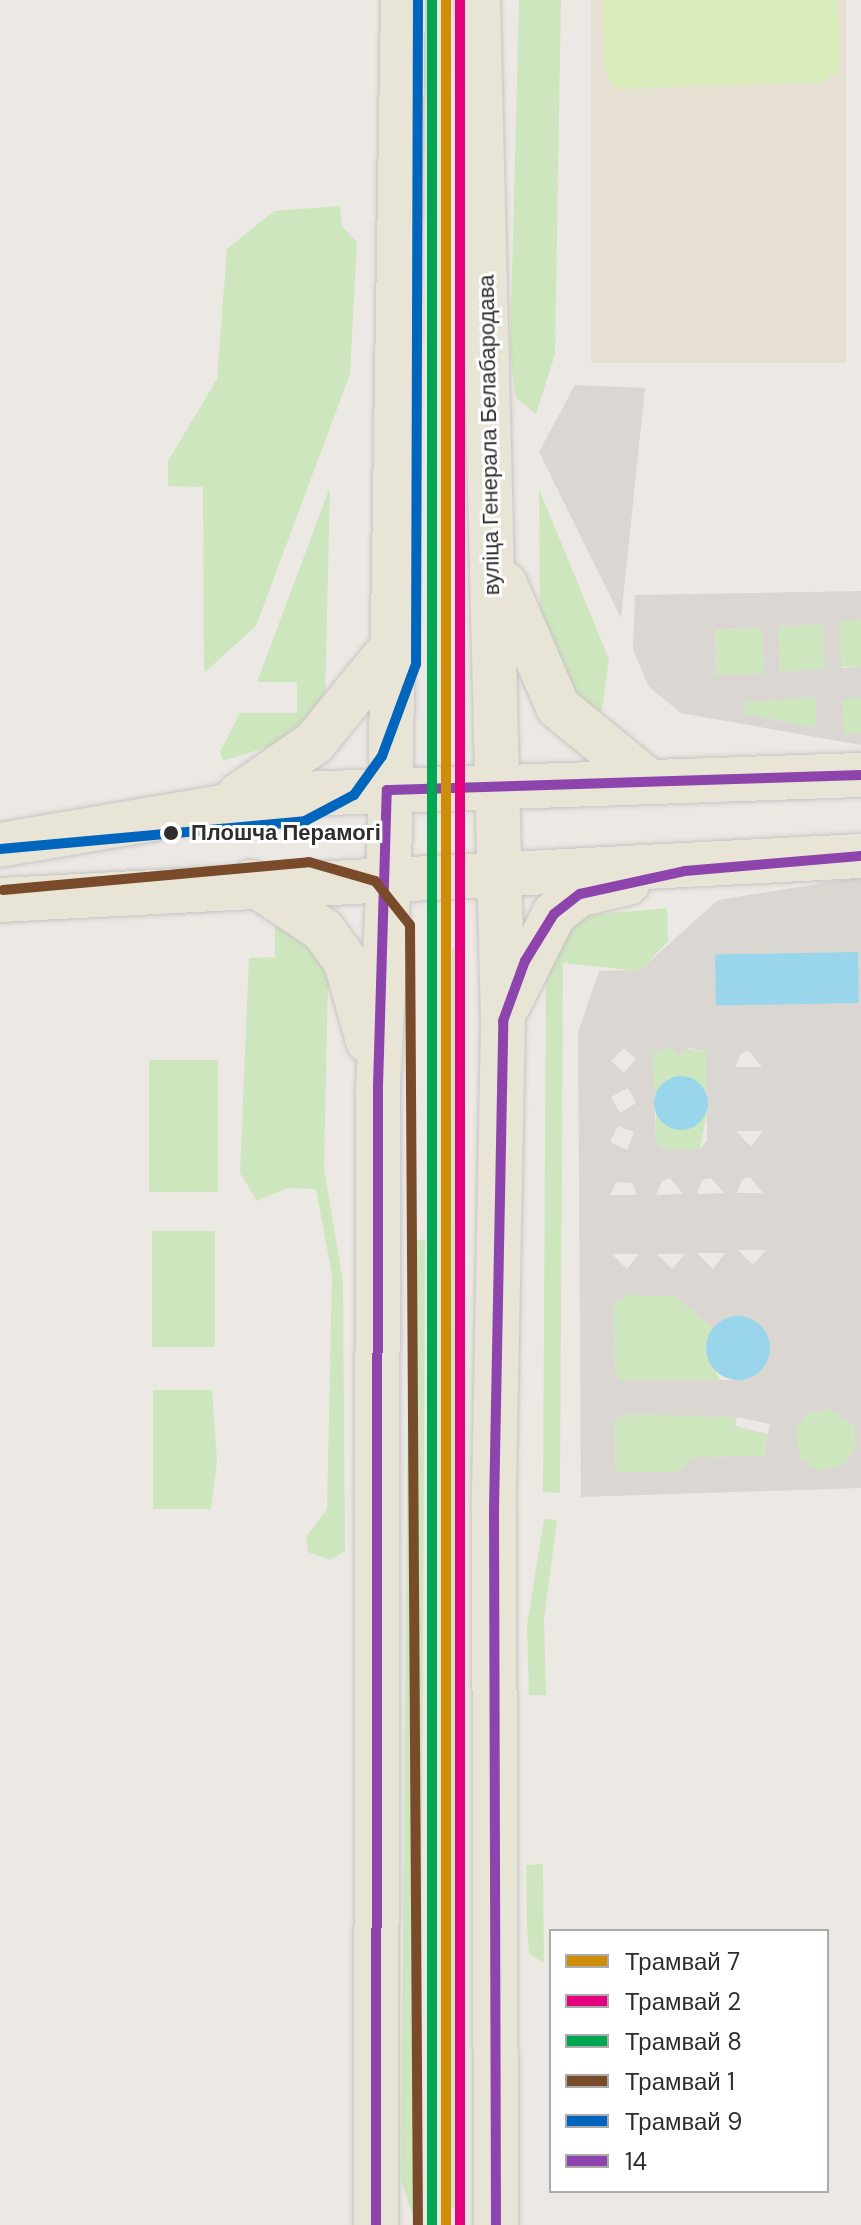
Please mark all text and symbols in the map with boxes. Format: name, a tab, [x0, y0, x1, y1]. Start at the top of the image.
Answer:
street label: вуліца Генерала Белабародава	[473, 274, 505, 596]
marker: Плошча Перамогі	[158, 820, 184, 846]
place label: Плошча Перамогі	[191, 820, 381, 846]
legend	[549, 1929, 829, 2193]
text: Трамвай 7	[625, 1946, 740, 1977]
text: Трамвай 2	[625, 1986, 741, 2017]
text: Трамвай 8	[625, 2026, 742, 2057]
text: Трамвай 1	[625, 2066, 735, 2097]
text: Трамвай 9	[625, 2106, 742, 2137]
text: 14	[625, 2146, 647, 2177]

